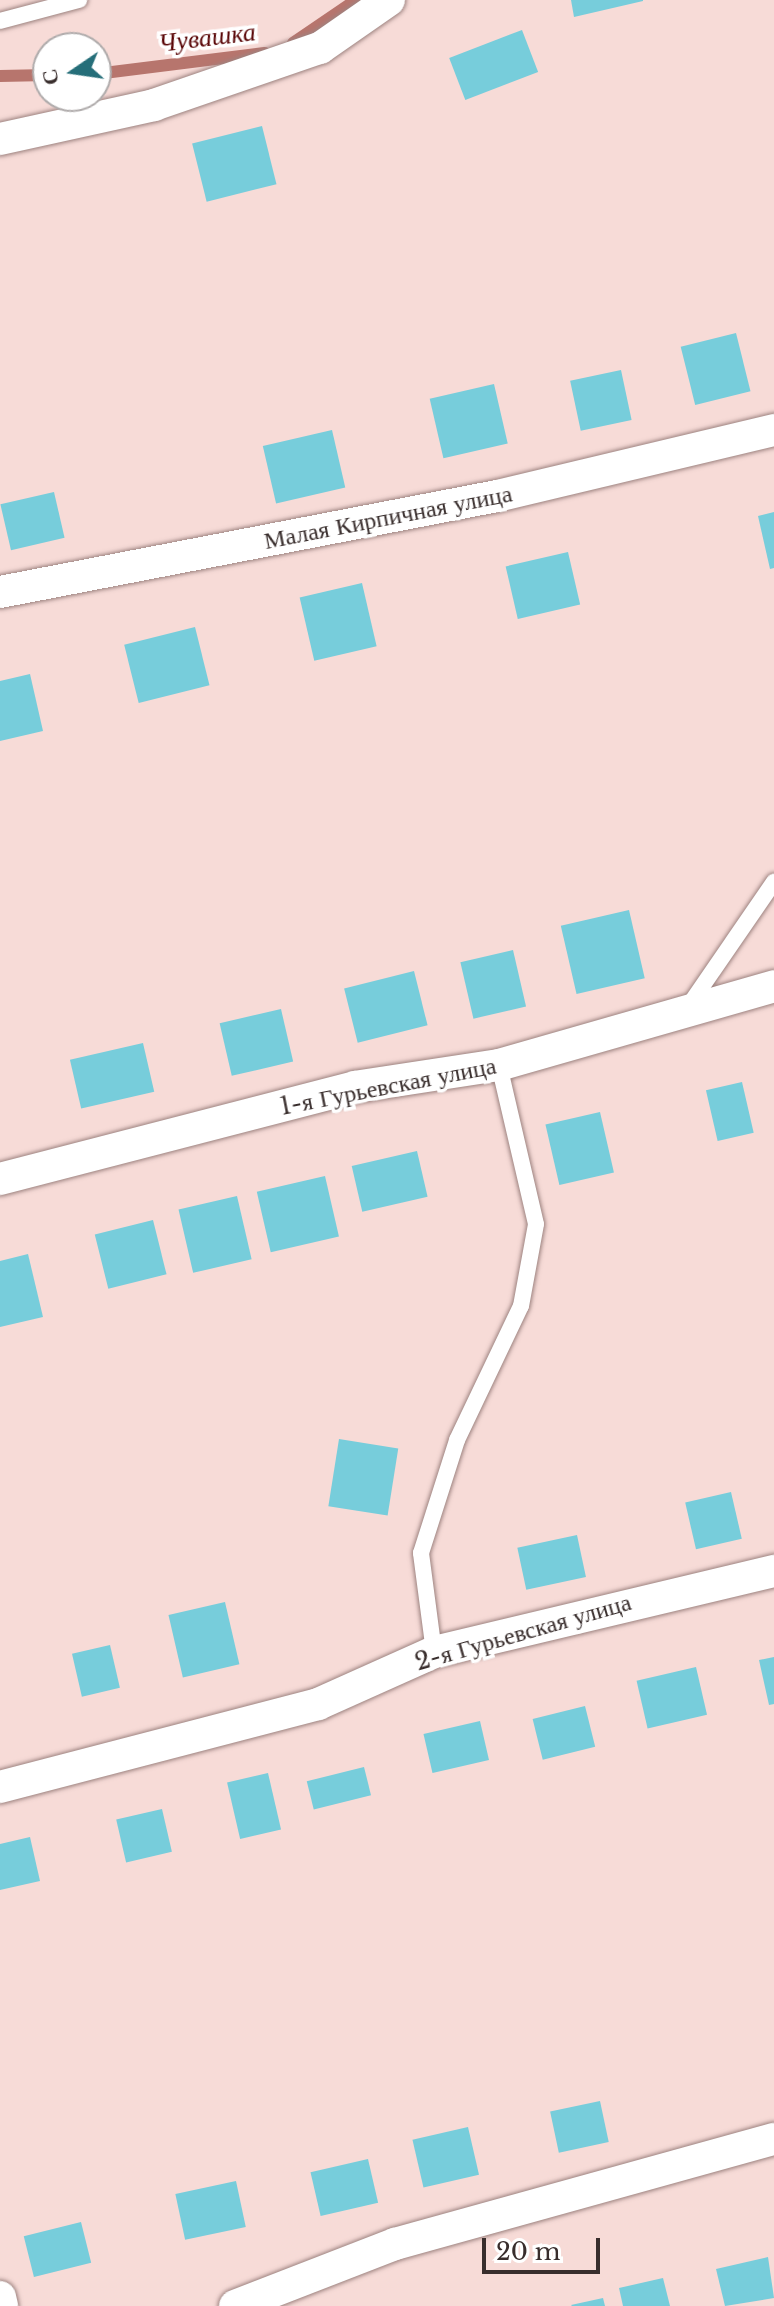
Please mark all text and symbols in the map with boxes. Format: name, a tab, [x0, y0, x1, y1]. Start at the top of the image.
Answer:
water label: Чувашка	[157, 17, 257, 59]
north arrow	[32, 32, 112, 112]
text: С	[35, 66, 65, 88]
street label: Малая Кирпичная улица	[262, 479, 514, 555]
street label: 1-я Гурьевская улица	[278, 1051, 498, 1121]
street label: 2-я Гурьевская улица	[412, 1587, 634, 1677]
scale bar	[486, 2222, 604, 2272]
text: 20 m	[496, 2237, 561, 2266]

